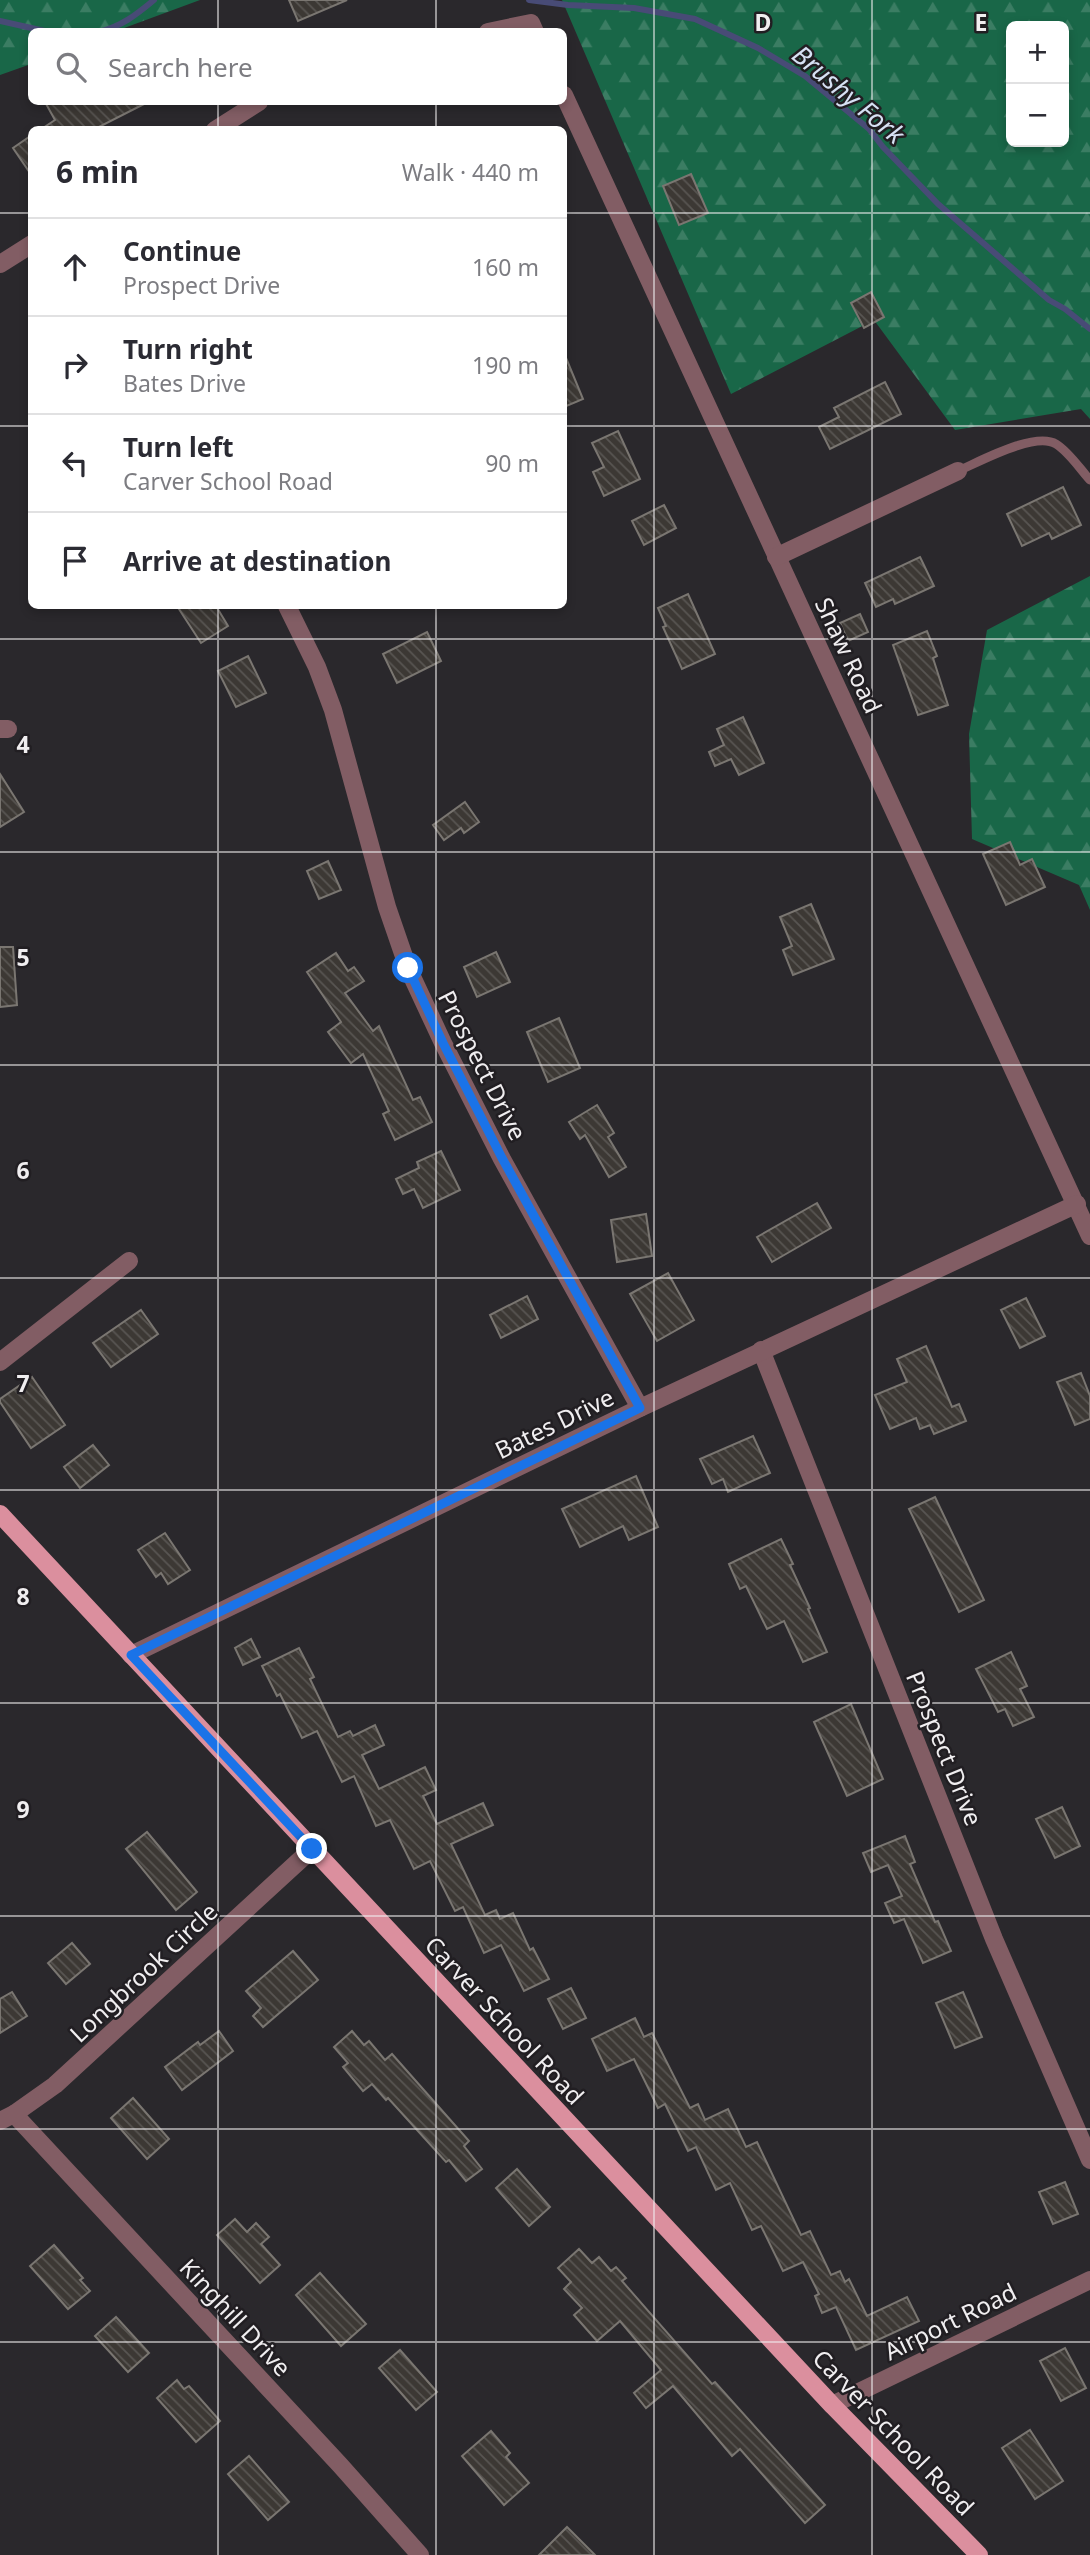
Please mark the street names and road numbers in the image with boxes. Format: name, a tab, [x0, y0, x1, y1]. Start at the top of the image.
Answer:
street label: Shaw Road	[808, 592, 890, 718]
street label: Prospect Drive	[431, 984, 535, 1146]
street label: Bates Drive	[489, 1380, 619, 1466]
street label: Prospect Drive	[899, 1666, 991, 1830]
street label: Longbrook Circle	[62, 1895, 224, 2049]
street label: Carver School Road	[418, 1929, 592, 2111]
street label: Kinghill Drive	[173, 2251, 299, 2383]
street label: Airport Road	[878, 2275, 1022, 2367]
street label: Carver School Road	[806, 2342, 982, 2522]

